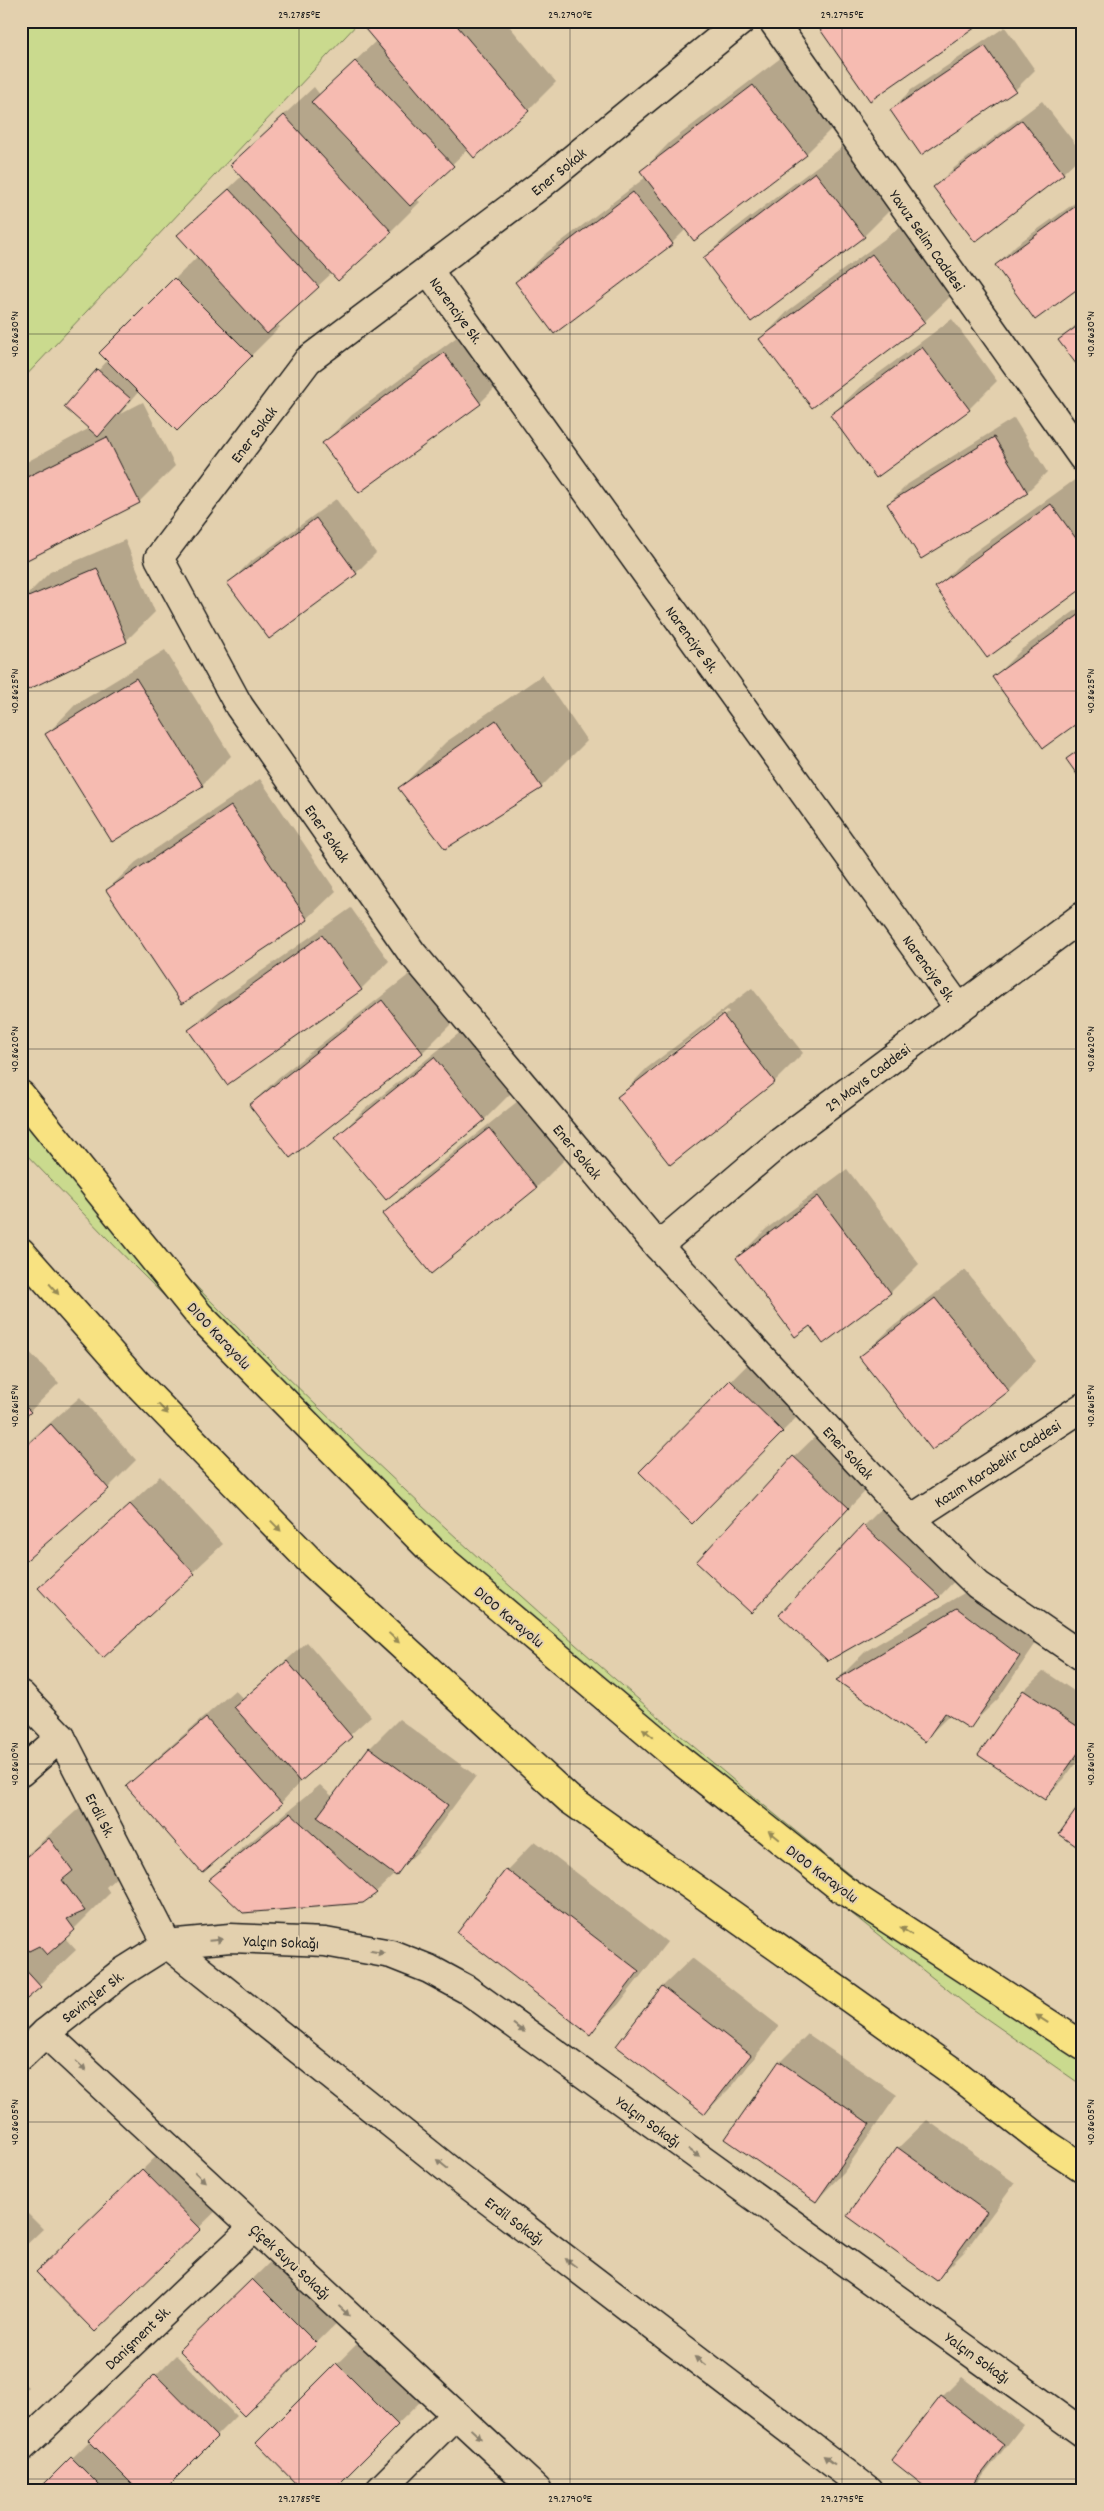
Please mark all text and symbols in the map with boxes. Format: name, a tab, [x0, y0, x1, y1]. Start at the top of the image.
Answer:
text: 29.2785°E	[278, 7, 321, 24]
text: 29.2790°E	[548, 7, 592, 24]
text: 29.2795°E	[821, 7, 864, 24]
street label: Ener Sokak	[527, 143, 592, 203]
street label: Yavuz Selim Caddesi	[882, 186, 970, 297]
street label: Narenciye Sk.	[423, 273, 487, 350]
text: 40.8630°N	[7, 311, 24, 357]
text: 40.8630°N	[1083, 311, 1100, 357]
street label: Ener Sokak	[226, 402, 284, 469]
street label: Narenciye Sk.	[659, 602, 723, 679]
text: 40.8625°N	[7, 669, 24, 713]
text: 40.8625°N	[1083, 669, 1100, 713]
street label: Ener Sokak	[298, 801, 354, 868]
street label: Narenciye Sk.	[896, 931, 960, 1008]
text: 40.8620°N	[7, 1026, 24, 1072]
text: 40.8620°N	[1083, 1026, 1100, 1072]
street label: 29 Mayıs Caddesi	[821, 1039, 916, 1119]
street label: Ener Sokak	[546, 1120, 606, 1185]
one-way arrow	[48, 1282, 59, 1295]
street label: D100 Karayolu	[181, 1298, 256, 1376]
text: 40.8615°N	[7, 1385, 24, 1427]
text: 40.8615°N	[1083, 1385, 1100, 1427]
one-way arrow	[156, 1403, 168, 1415]
street label: Kazım Karabekir Caddesi	[930, 1415, 1066, 1515]
street label: Ener Sokak	[816, 1422, 878, 1486]
one-way arrow	[270, 1519, 282, 1531]
street label: D100 Karayolu	[468, 1582, 549, 1654]
one-way arrow	[387, 1632, 399, 1644]
one-way arrow	[642, 1727, 655, 1738]
text: 40.8610°N	[7, 1742, 24, 1786]
text: 40.8610°N	[1083, 1742, 1100, 1786]
street label: Erdil Sk.	[78, 1790, 120, 1842]
one-way arrow	[768, 1830, 781, 1841]
street label: D100 Karayolu	[780, 1840, 863, 1910]
one-way arrow	[899, 1926, 912, 1935]
street label: Yalçın Sokağı	[243, 1931, 319, 1956]
one-way arrow	[208, 1936, 224, 1944]
one-way arrow	[370, 1948, 386, 1956]
street label: Sevinçler Sk.	[57, 1966, 130, 2030]
one-way arrow	[1035, 2014, 1049, 2024]
one-way arrow	[512, 2022, 525, 2033]
one-way arrow	[74, 2060, 86, 2072]
street label: Yalçın Sokağı	[610, 2091, 685, 2155]
text: 40.8605°N	[7, 2099, 24, 2145]
text: 40.8605°N	[1083, 2099, 1100, 2145]
one-way arrow	[687, 2148, 701, 2158]
one-way arrow	[436, 2158, 449, 2169]
one-way arrow	[193, 2171, 205, 2183]
street label: Erdil Sokağı	[479, 2192, 548, 2252]
street label: Çiçek Suyu Sokağı	[244, 2219, 335, 2306]
one-way arrow	[564, 2258, 578, 2268]
street label: Danişment Sk.	[100, 2301, 177, 2376]
one-way arrow	[338, 2305, 350, 2317]
street label: Yalçın Sokağı	[939, 2327, 1014, 2391]
one-way arrow	[694, 2356, 707, 2367]
one-way arrow	[470, 2428, 482, 2440]
one-way arrow	[822, 2455, 836, 2465]
text: 29.2785°E	[278, 2491, 321, 2508]
text: 29.2790°E	[548, 2491, 592, 2508]
text: 29.2795°E	[821, 2491, 864, 2508]

